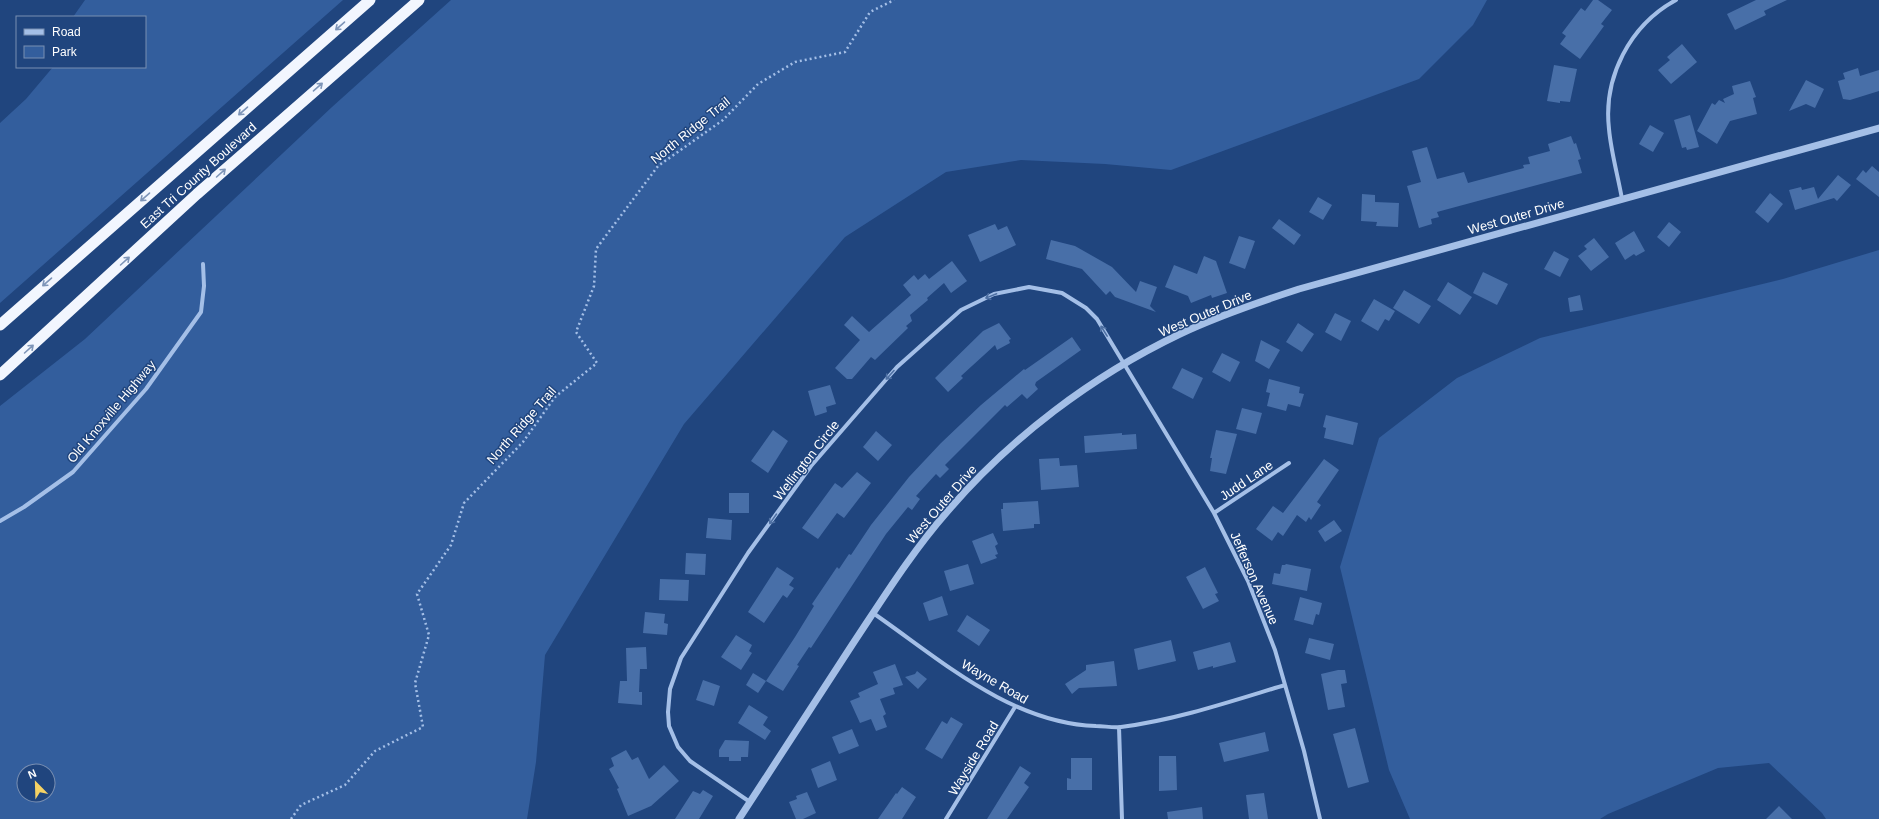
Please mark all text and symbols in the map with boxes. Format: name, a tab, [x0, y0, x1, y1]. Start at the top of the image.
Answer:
legend	[16, 16, 146, 68]
one-way arrow	[335, 21, 346, 30]
text: Road	[52, 25, 81, 39]
text: Park	[52, 45, 78, 59]
one-way arrow	[313, 82, 323, 92]
street label: North Ridge Trail	[648, 94, 733, 167]
one-way arrow	[237, 107, 248, 116]
street label: East Tri County Boulevard	[137, 119, 259, 231]
one-way arrow	[215, 169, 226, 178]
one-way arrow	[139, 192, 150, 201]
street label: West Outer Drive	[1466, 196, 1566, 237]
one-way arrow	[120, 256, 130, 266]
one-way arrow	[42, 278, 52, 287]
street label: West Outer Drive	[1156, 287, 1254, 340]
one-way arrow	[986, 292, 998, 300]
one-way arrow	[1100, 325, 1108, 337]
one-way arrow	[24, 344, 34, 353]
street label: Old Knoxville Highway	[64, 357, 159, 466]
one-way arrow	[886, 370, 895, 380]
street label: North Ridge Trail	[484, 384, 559, 467]
street label: Wellington Circle	[771, 417, 842, 503]
street label: Judd Lane	[1217, 457, 1276, 504]
street label: West Outer Drive	[903, 462, 980, 547]
one-way arrow	[769, 513, 777, 524]
street label: Jefferson Avenue	[1227, 529, 1282, 627]
street label: Wayne Road	[959, 656, 1031, 707]
street label: Wayside Road	[945, 718, 1002, 798]
north arrow	[16, 763, 56, 803]
text: N	[26, 767, 38, 781]

